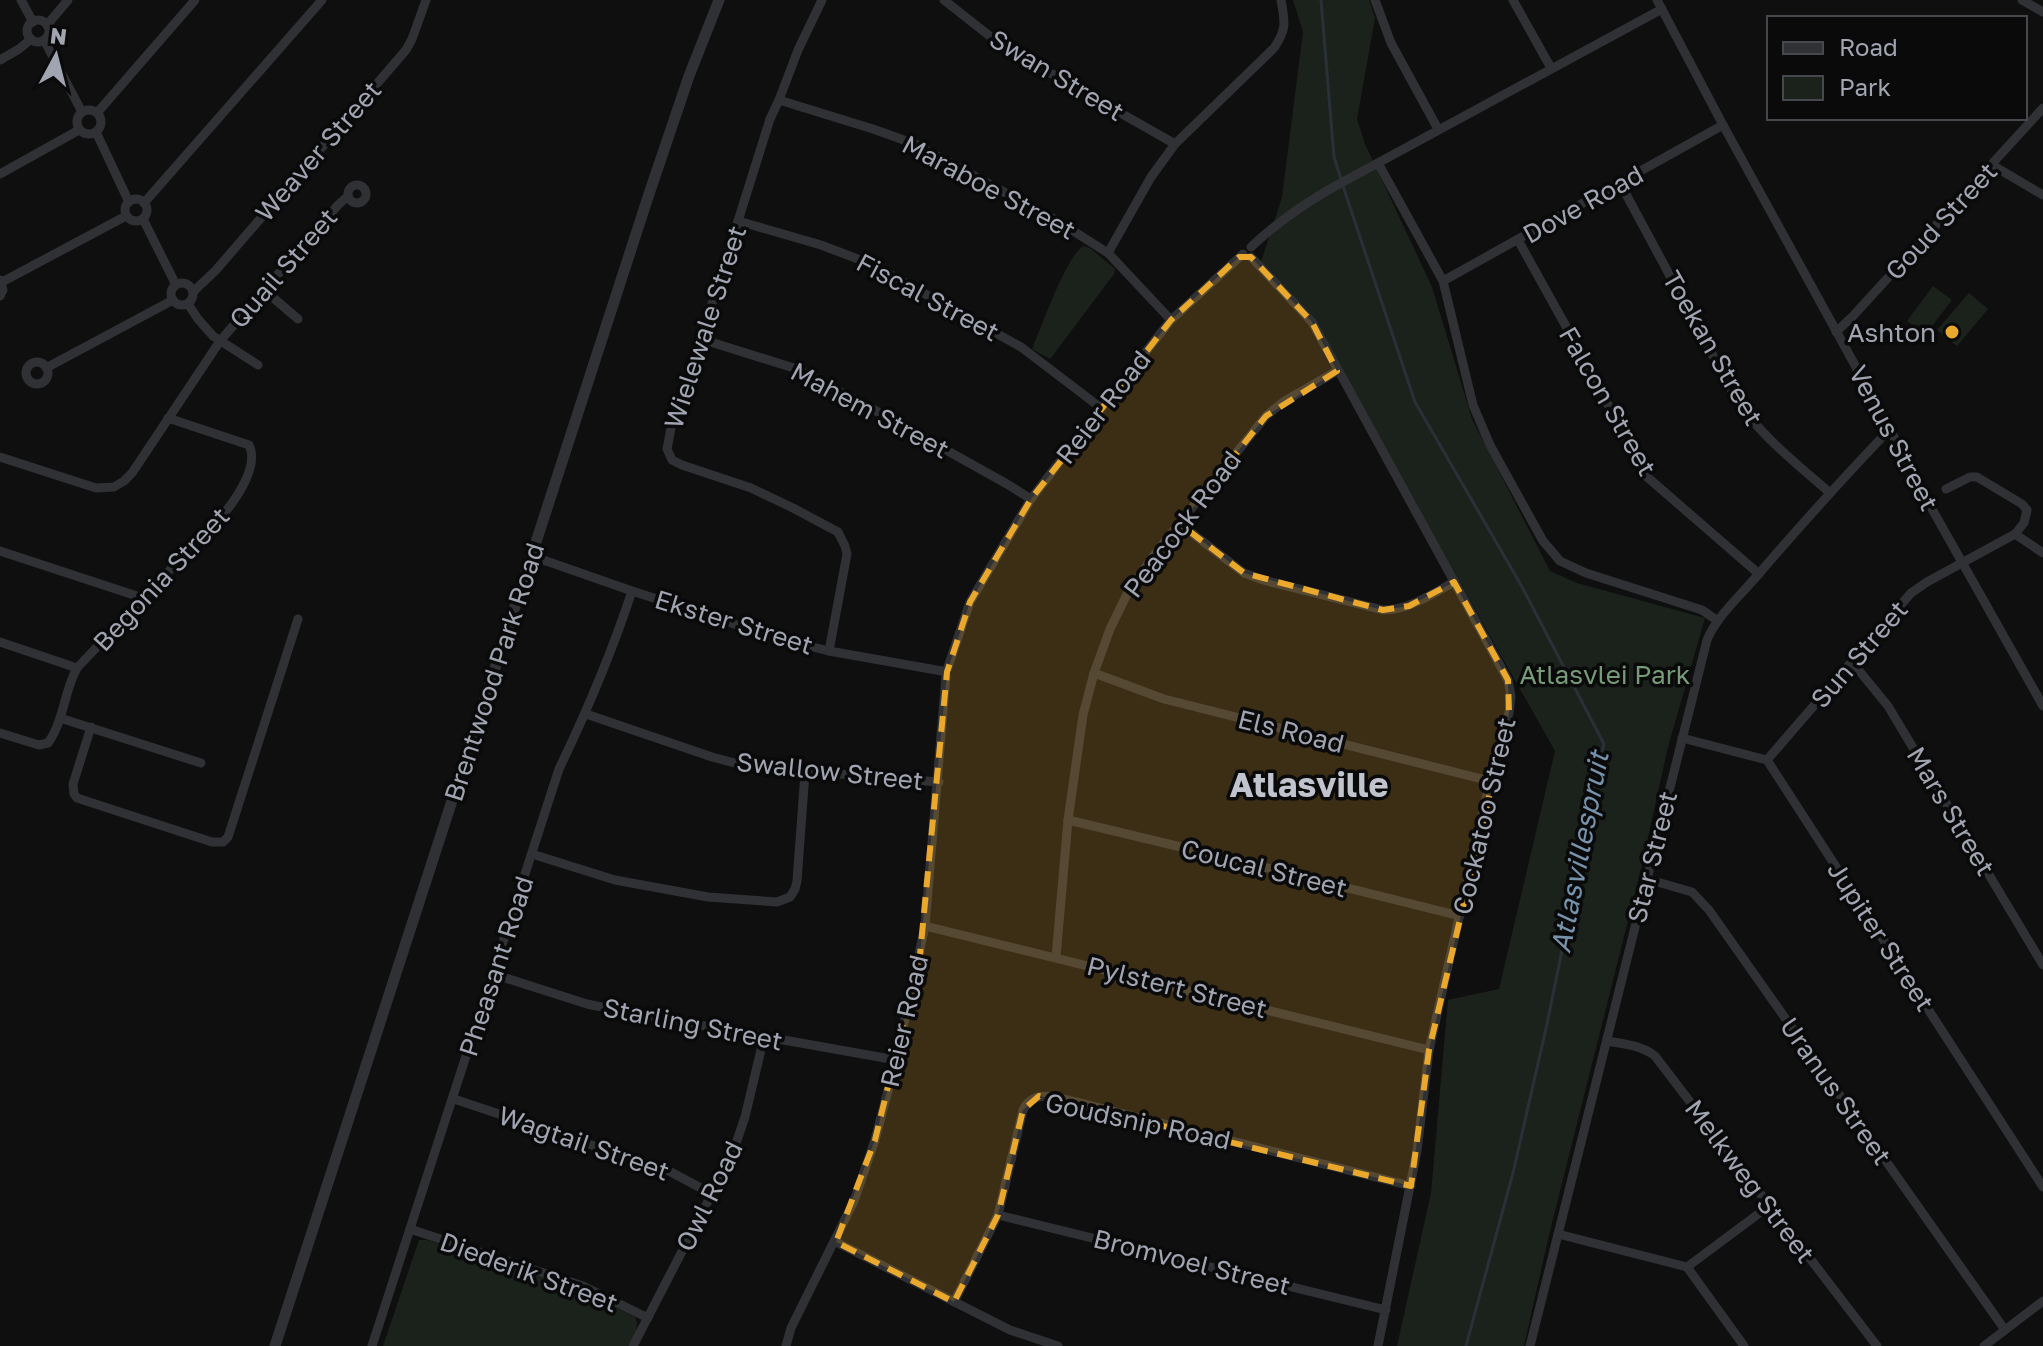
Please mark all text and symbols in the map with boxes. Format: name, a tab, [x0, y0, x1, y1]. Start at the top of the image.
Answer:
north arrow	[16, 16, 96, 96]
legend	[1767, 16, 2027, 120]
text: N	[49, 21, 68, 50]
street label: Swan Street	[984, 23, 1130, 127]
text: Road	[1839, 32, 1898, 61]
text: Park	[1839, 72, 1891, 101]
street label: Weaver Street	[249, 74, 387, 228]
street label: Maraboe Street	[897, 128, 1081, 246]
street label: Goud Street	[1879, 156, 2003, 286]
street label: Dove Road	[1517, 158, 1649, 250]
street label: Quail Street	[223, 202, 343, 334]
street label: Wielewale Street	[658, 222, 752, 432]
street label: Fiscal Street	[851, 246, 1005, 348]
street label: Toekan Street	[1656, 265, 1770, 431]
place label: Ashton	[1847, 317, 1936, 348]
street label: Falcon Street	[1553, 321, 1663, 481]
marker: Ashton	[1943, 323, 1961, 341]
street label: Reier Road	[1049, 344, 1157, 470]
street label: Mahem Street	[786, 355, 954, 465]
street label: Venus Street	[1843, 360, 1945, 516]
street label: Peacock Road	[1117, 445, 1247, 603]
street label: Begonia Street	[87, 501, 235, 657]
street label: Brentwood Park Road	[438, 539, 550, 805]
street label: Ekster Street	[651, 583, 817, 661]
street label: Sun Street	[1804, 594, 1914, 714]
park label: Atlasvlei Park	[1519, 659, 1691, 690]
street label: Els Road	[1235, 703, 1347, 759]
street label: Cockatoo Street	[1446, 714, 1522, 918]
street label: Mars Street	[1901, 741, 2001, 881]
street label: Swallow Street	[735, 746, 925, 796]
water label: Atlasvillespruit	[1543, 746, 1615, 955]
district label: Atlasville	[1230, 764, 1388, 804]
street label: Star Street	[1621, 788, 1683, 926]
street label: Coucal Street	[1178, 832, 1350, 904]
street label: Jupiter Street	[1821, 855, 1941, 1017]
street label: Pheasant Road	[452, 872, 540, 1060]
street label: Pylstert Street	[1084, 950, 1270, 1024]
street label: Reier Road	[874, 952, 934, 1090]
street label: Starling Street	[601, 991, 785, 1057]
street label: Uranus Street	[1774, 1011, 1898, 1171]
street label: Goudsnip Road	[1043, 1086, 1233, 1156]
street label: Melkweg Street	[1679, 1093, 1821, 1269]
street label: Wagtail Street	[495, 1099, 673, 1187]
street label: Owl Road	[669, 1136, 749, 1256]
street label: Bromvoel Street	[1090, 1223, 1294, 1301]
street label: Diederik Street	[436, 1226, 622, 1318]

